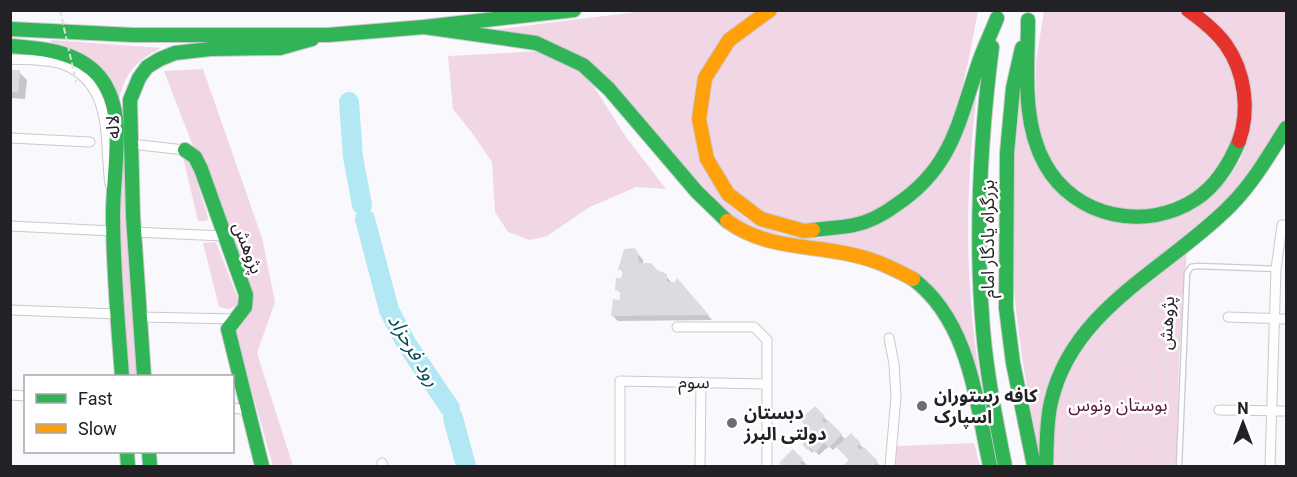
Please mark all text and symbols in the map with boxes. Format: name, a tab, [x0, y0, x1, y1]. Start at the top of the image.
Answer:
street label: لاله	[102, 115, 123, 139]
street label: بزرگراه یادگار امام	[977, 180, 1002, 298]
street label: پژوهش	[228, 219, 268, 277]
street label: پژوهش	[1155, 296, 1180, 350]
water label: رود فرحزاد	[383, 309, 445, 391]
street label: سوم	[678, 371, 710, 396]
legend	[24, 375, 234, 453]
place label: کافه رستوران اسپارک	[934, 385, 1038, 429]
text: Fast	[78, 388, 113, 409]
north arrow	[1213, 393, 1273, 453]
park label: بوستان ونوس	[1068, 394, 1168, 416]
marker: کافه رستوران اسپارک	[915, 399, 929, 413]
text: N	[1237, 399, 1249, 418]
place label: دبستان دولتی البرز	[743, 402, 827, 445]
marker: دبستان دولتی البرز	[725, 416, 739, 430]
text: Slow	[78, 418, 117, 439]

